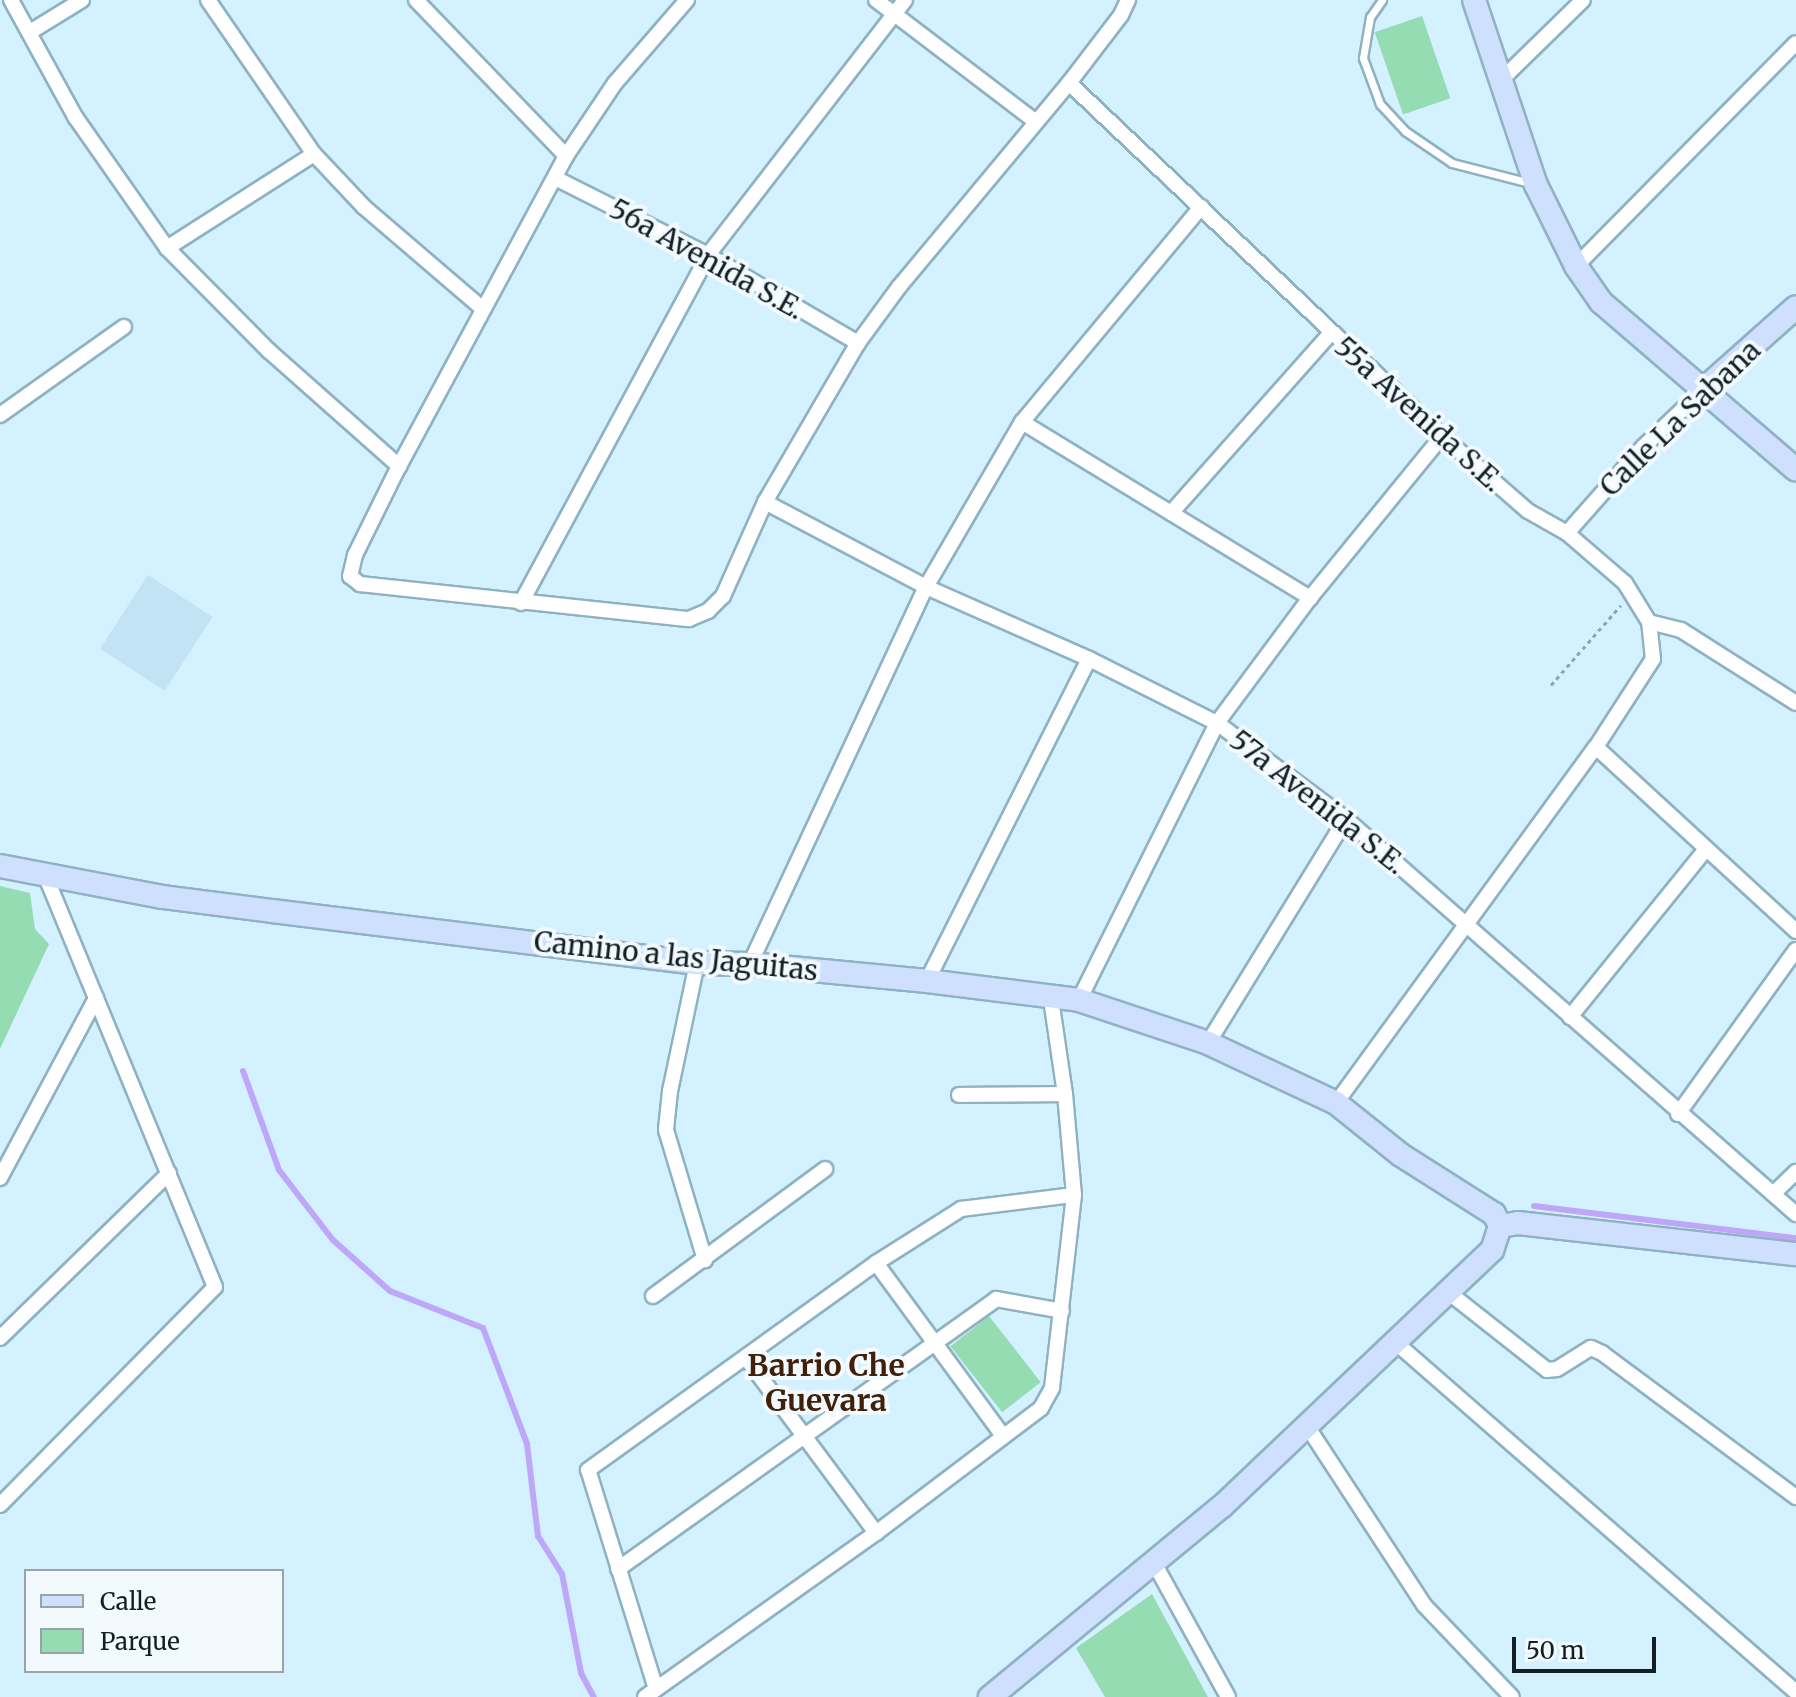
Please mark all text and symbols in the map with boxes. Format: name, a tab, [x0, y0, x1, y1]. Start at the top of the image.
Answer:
street label: 56a Avenida S.E.	[604, 192, 810, 326]
street label: 55a Avenida S.E.	[1328, 330, 1510, 498]
street label: Calle La Sabana	[1593, 333, 1767, 503]
street label: 57a Avenida S.E.	[1223, 723, 1413, 881]
street label: Camino a las Jaguitas	[532, 924, 820, 988]
district label: Barrio Che Guevara	[747, 1347, 905, 1418]
legend	[24, 1569, 284, 1673]
text: Calle	[100, 1586, 156, 1617]
scale bar	[1516, 1621, 1660, 1671]
text: Parque	[100, 1626, 180, 1657]
text: 50 m	[1526, 1635, 1585, 1666]

